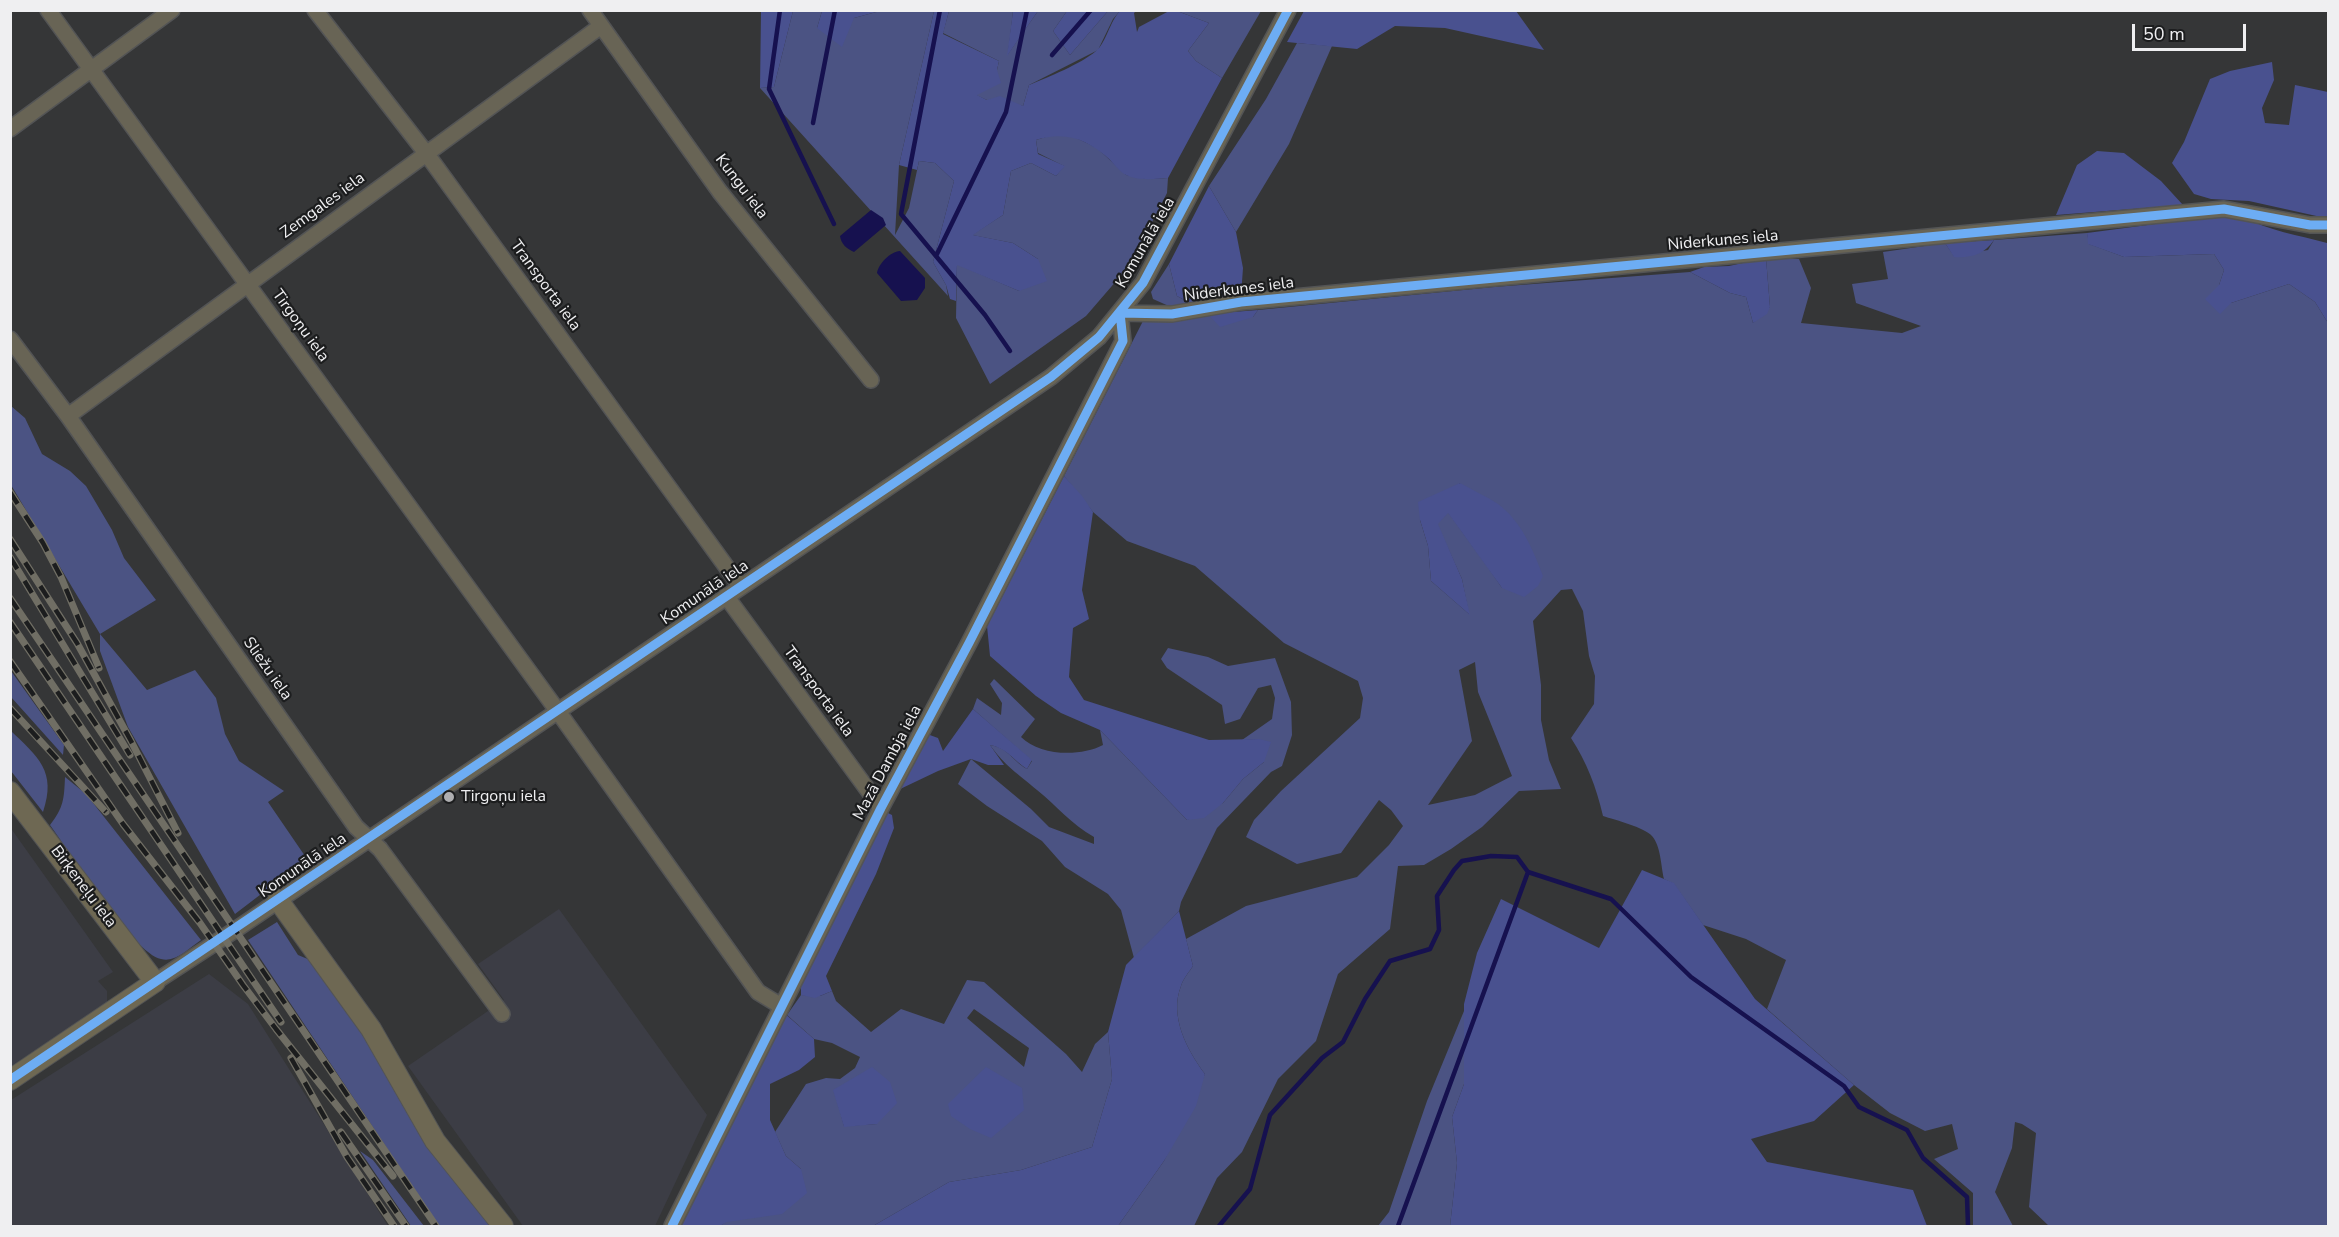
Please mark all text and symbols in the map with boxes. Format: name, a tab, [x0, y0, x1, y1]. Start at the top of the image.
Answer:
scale bar	[2135, 12, 2249, 50]
text: 50 m	[2143, 22, 2185, 46]
street label: Kungu iela	[711, 151, 771, 223]
street label: Zemgales iela	[277, 169, 369, 243]
street label: Komunālā iela	[1112, 194, 1180, 292]
street label: Niderkunes iela	[1667, 227, 1779, 255]
street label: Transporta iela	[506, 237, 584, 335]
street label: Niderkunes iela	[1183, 274, 1295, 306]
street label: Tirgoņu iela	[267, 286, 333, 366]
street label: Komunālā iela	[657, 557, 753, 629]
street label: Sliežu iela	[238, 634, 296, 704]
street label: Transporta iela	[779, 643, 857, 741]
street label: Mazā Dambja iela	[850, 702, 926, 824]
place label: Tirgoņu iela	[461, 787, 546, 807]
marker: Tirgoņu iela	[442, 790, 456, 804]
street label: Komunālā iela	[255, 830, 351, 902]
street label: Birķeneļu iela	[46, 842, 120, 932]

